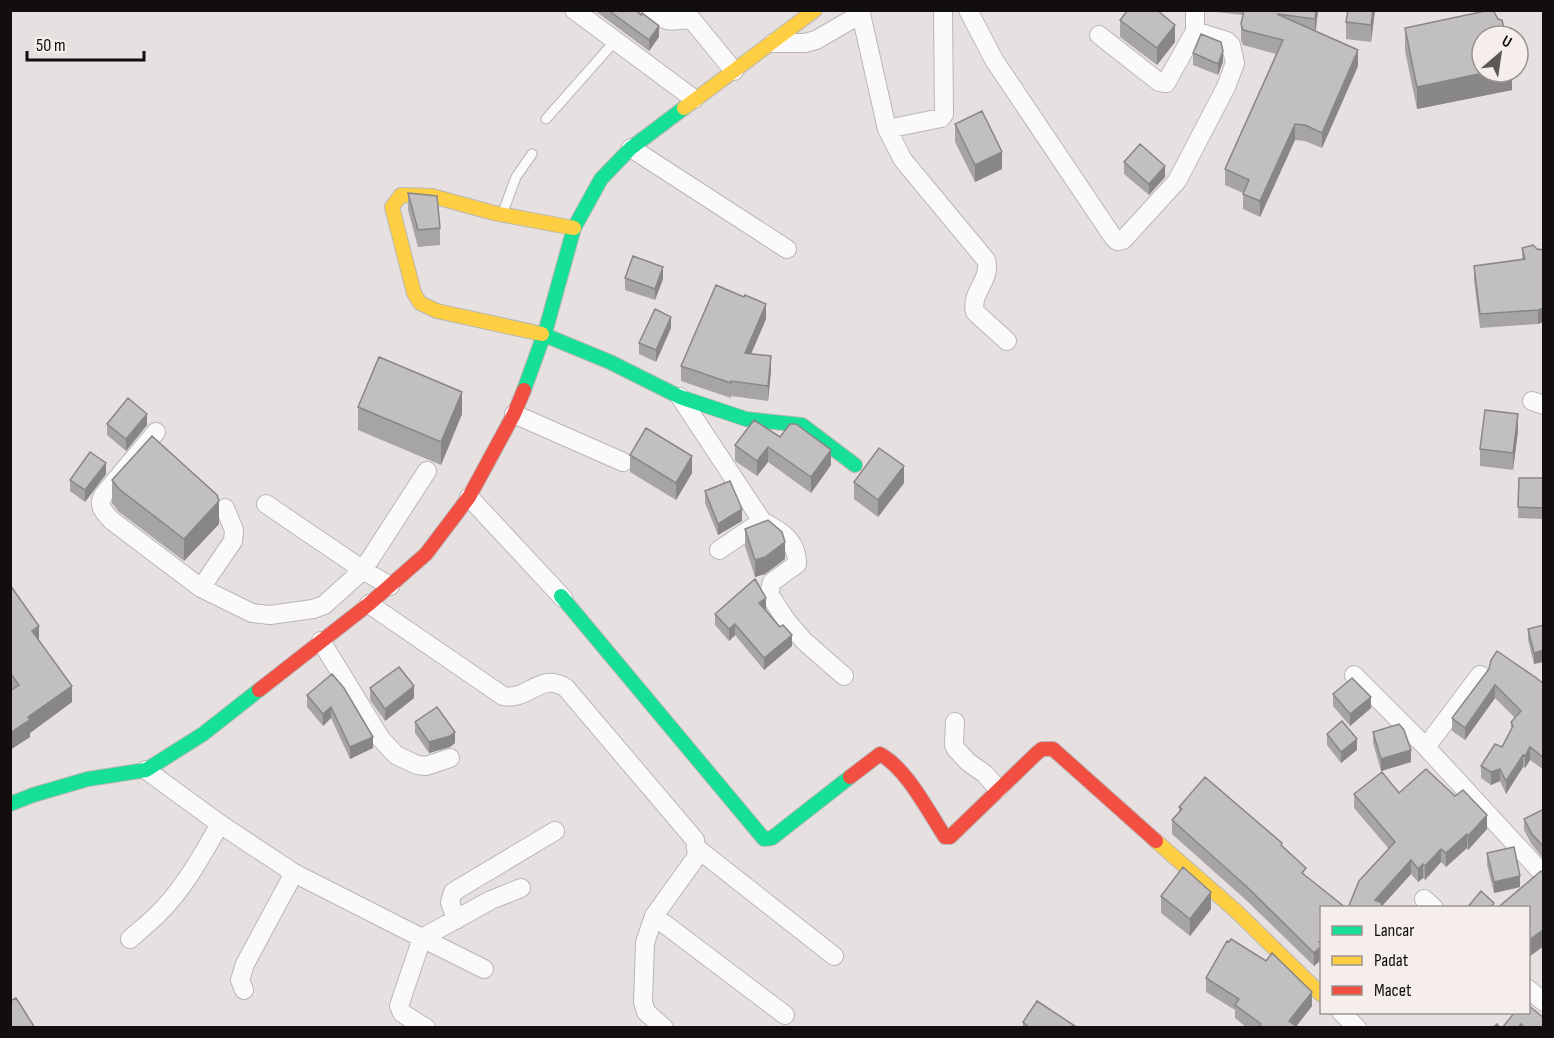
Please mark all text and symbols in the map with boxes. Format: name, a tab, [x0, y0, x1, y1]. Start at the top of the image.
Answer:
scale bar	[27, 24, 144, 62]
north arrow	[1470, 24, 1530, 84]
text: U	[1498, 32, 1515, 53]
text: 50 m	[36, 35, 66, 56]
legend	[1320, 906, 1530, 1014]
text: Lancar	[1374, 920, 1414, 941]
text: Padat	[1374, 950, 1409, 971]
text: Macet	[1374, 980, 1412, 1001]

